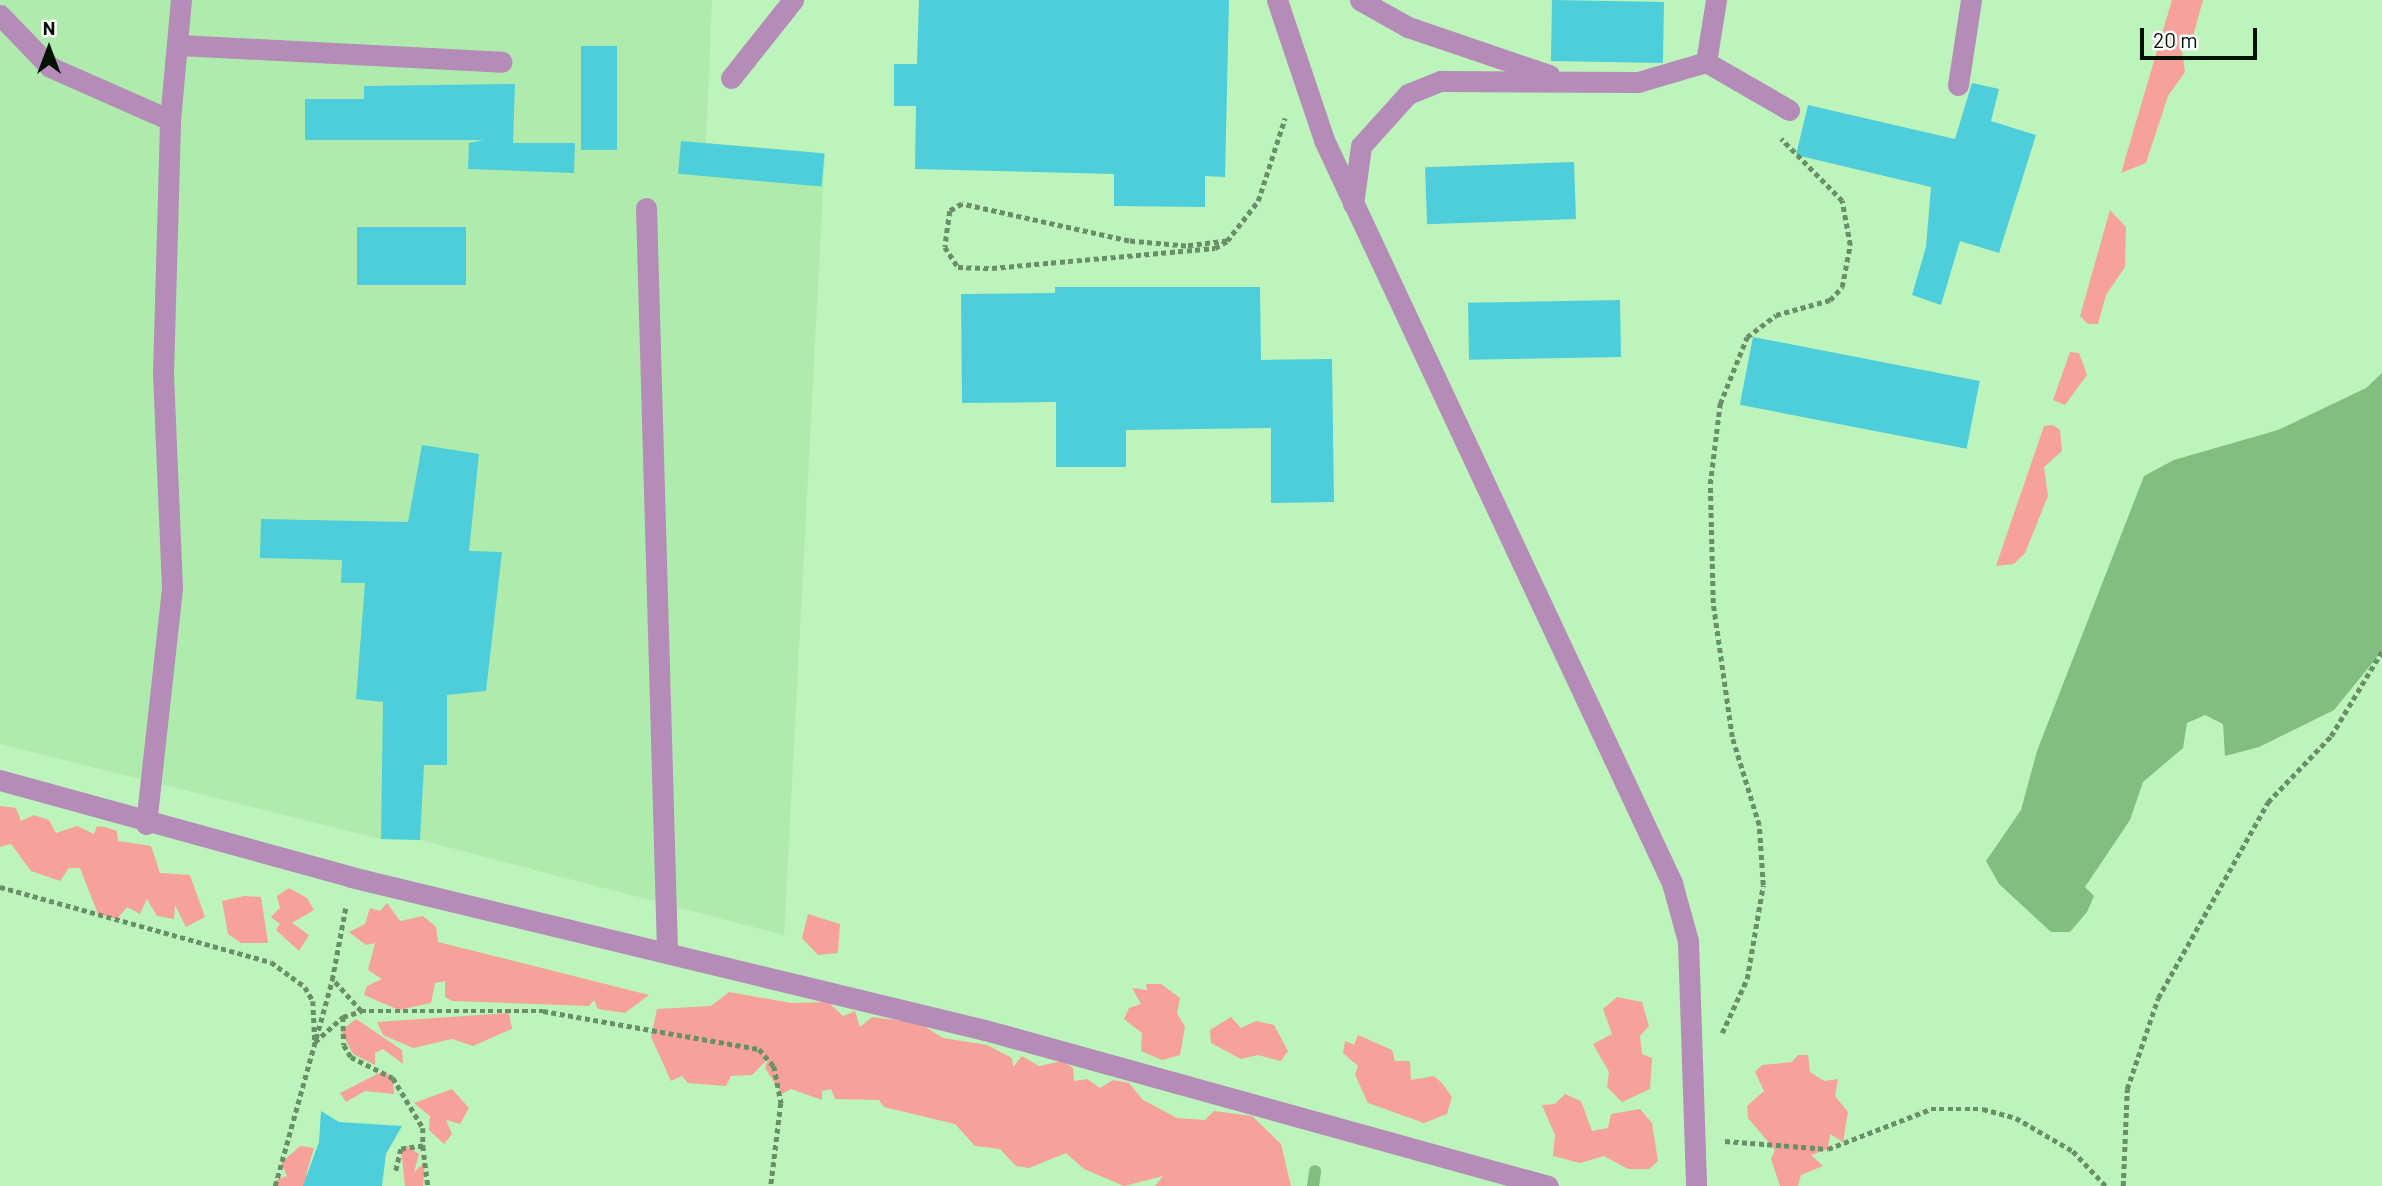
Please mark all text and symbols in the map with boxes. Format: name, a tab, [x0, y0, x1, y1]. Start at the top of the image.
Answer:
north arrow	[14, 14, 84, 84]
scale bar	[2144, 14, 2261, 58]
text: N	[43, 16, 55, 39]
text: 20 m	[2153, 27, 2198, 52]

